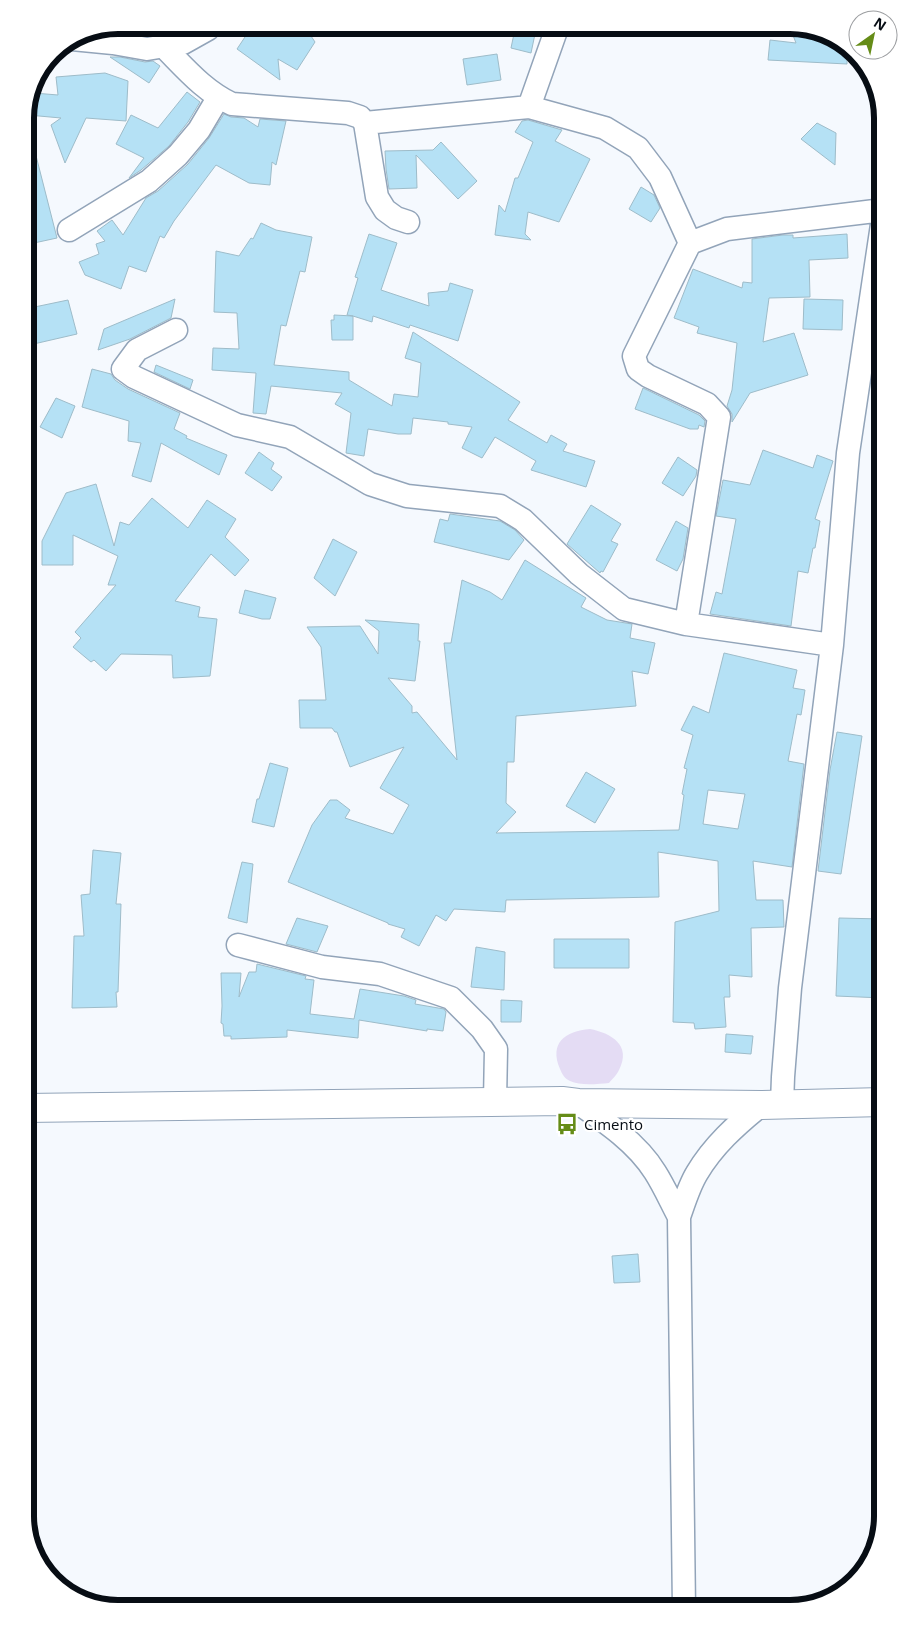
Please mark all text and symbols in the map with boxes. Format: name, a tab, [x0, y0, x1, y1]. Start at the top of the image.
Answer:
north arrow	[848, 10, 898, 60]
text: N	[870, 13, 890, 35]
bus stop icon: Cimento	[554, 1111, 580, 1137]
place label: Cimento	[584, 1114, 643, 1134]

